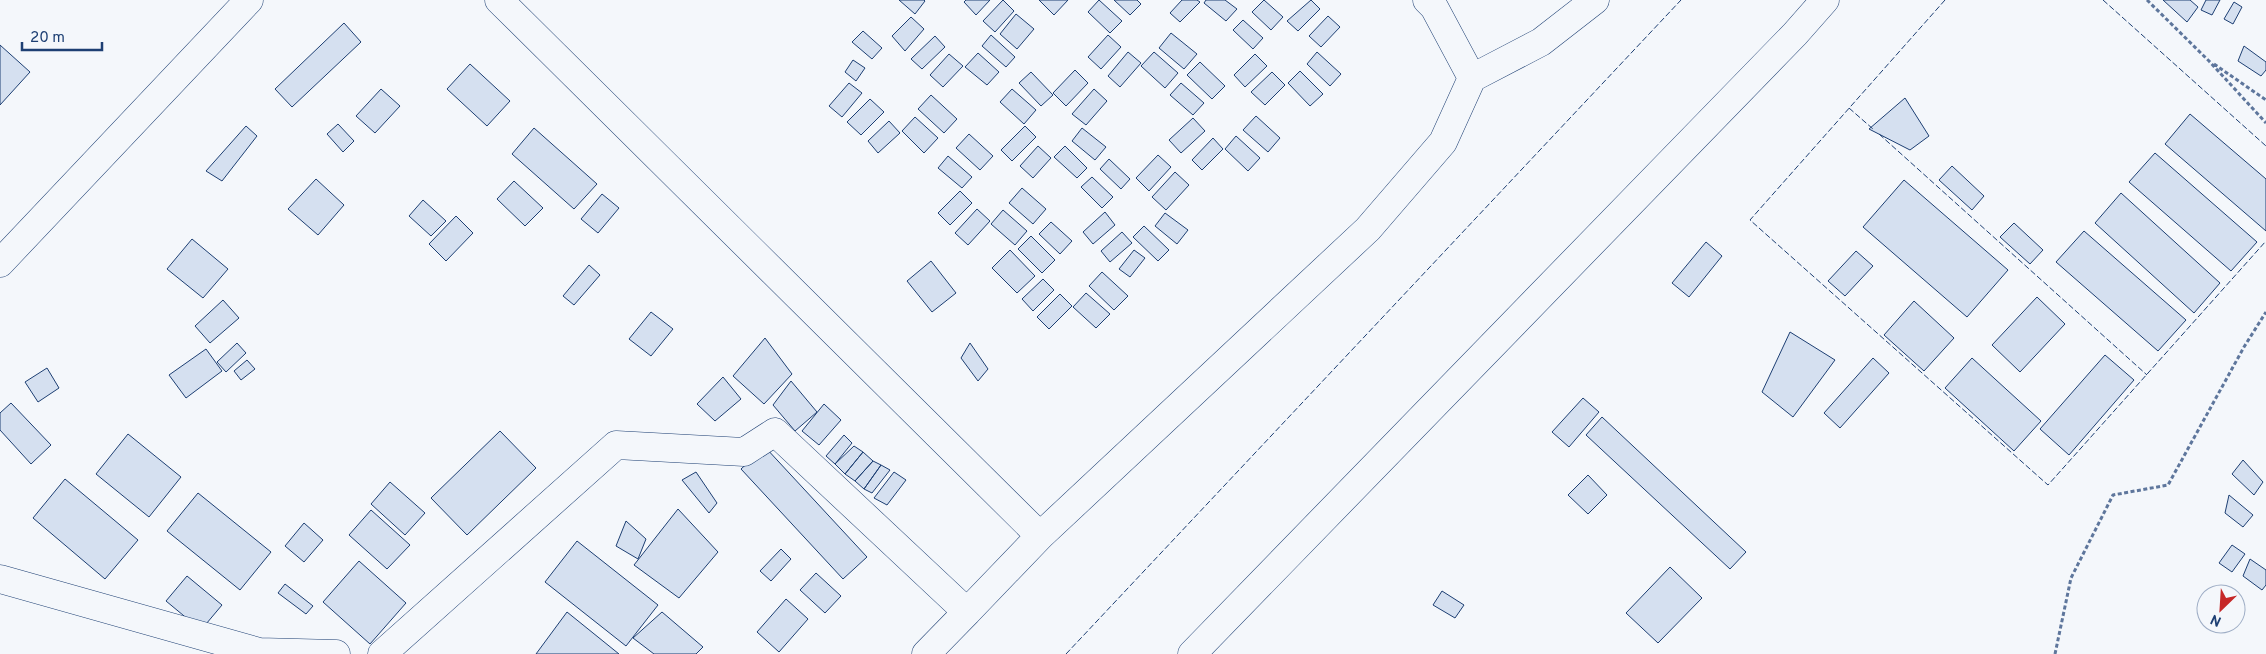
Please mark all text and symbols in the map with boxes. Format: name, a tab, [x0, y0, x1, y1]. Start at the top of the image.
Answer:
scale bar	[22, 20, 102, 52]
text: 20 m	[30, 29, 65, 48]
north arrow	[2196, 584, 2246, 634]
text: N	[2208, 610, 2224, 629]

